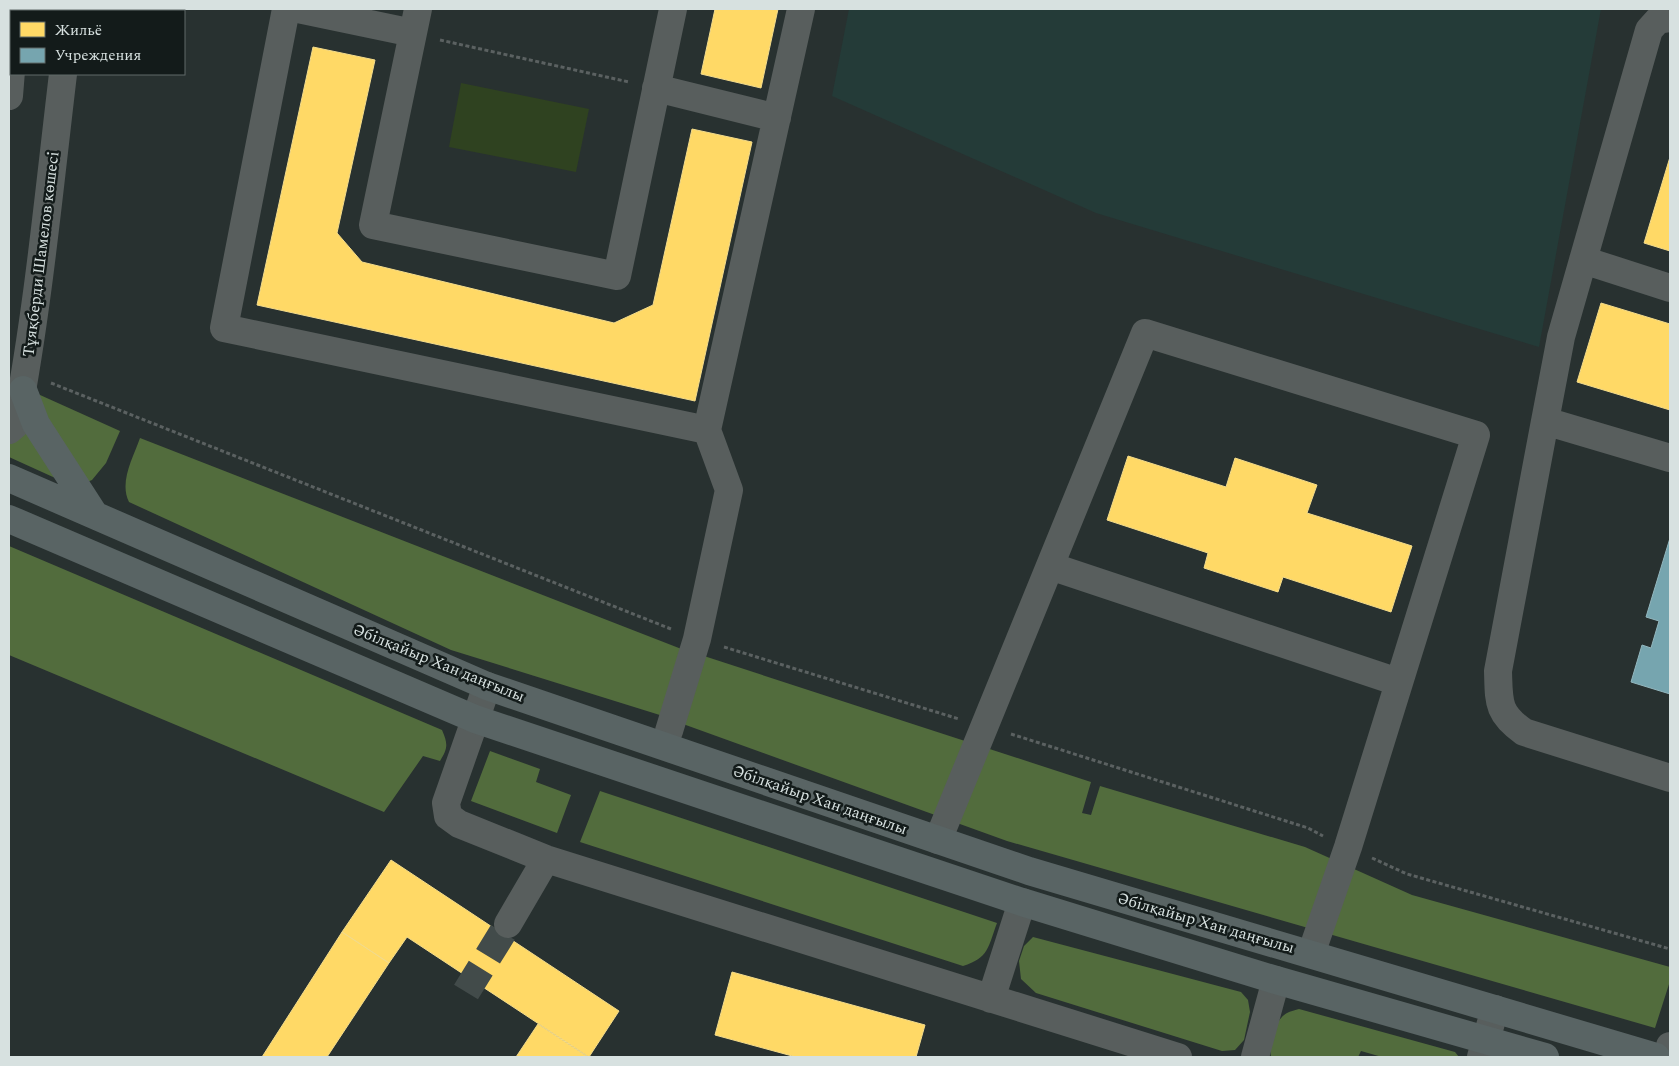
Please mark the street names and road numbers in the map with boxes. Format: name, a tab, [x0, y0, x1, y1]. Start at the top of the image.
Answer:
street label: Тұяқберди Шамелов көшесі	[16, 150, 66, 358]
street label: Әбілқайыр Хан даңғылы	[350, 618, 528, 708]
street label: Әбілқайыр Хан даңғылы	[730, 759, 911, 841]
street label: Әбілқайыр Хан даңғылы	[1115, 886, 1297, 960]

